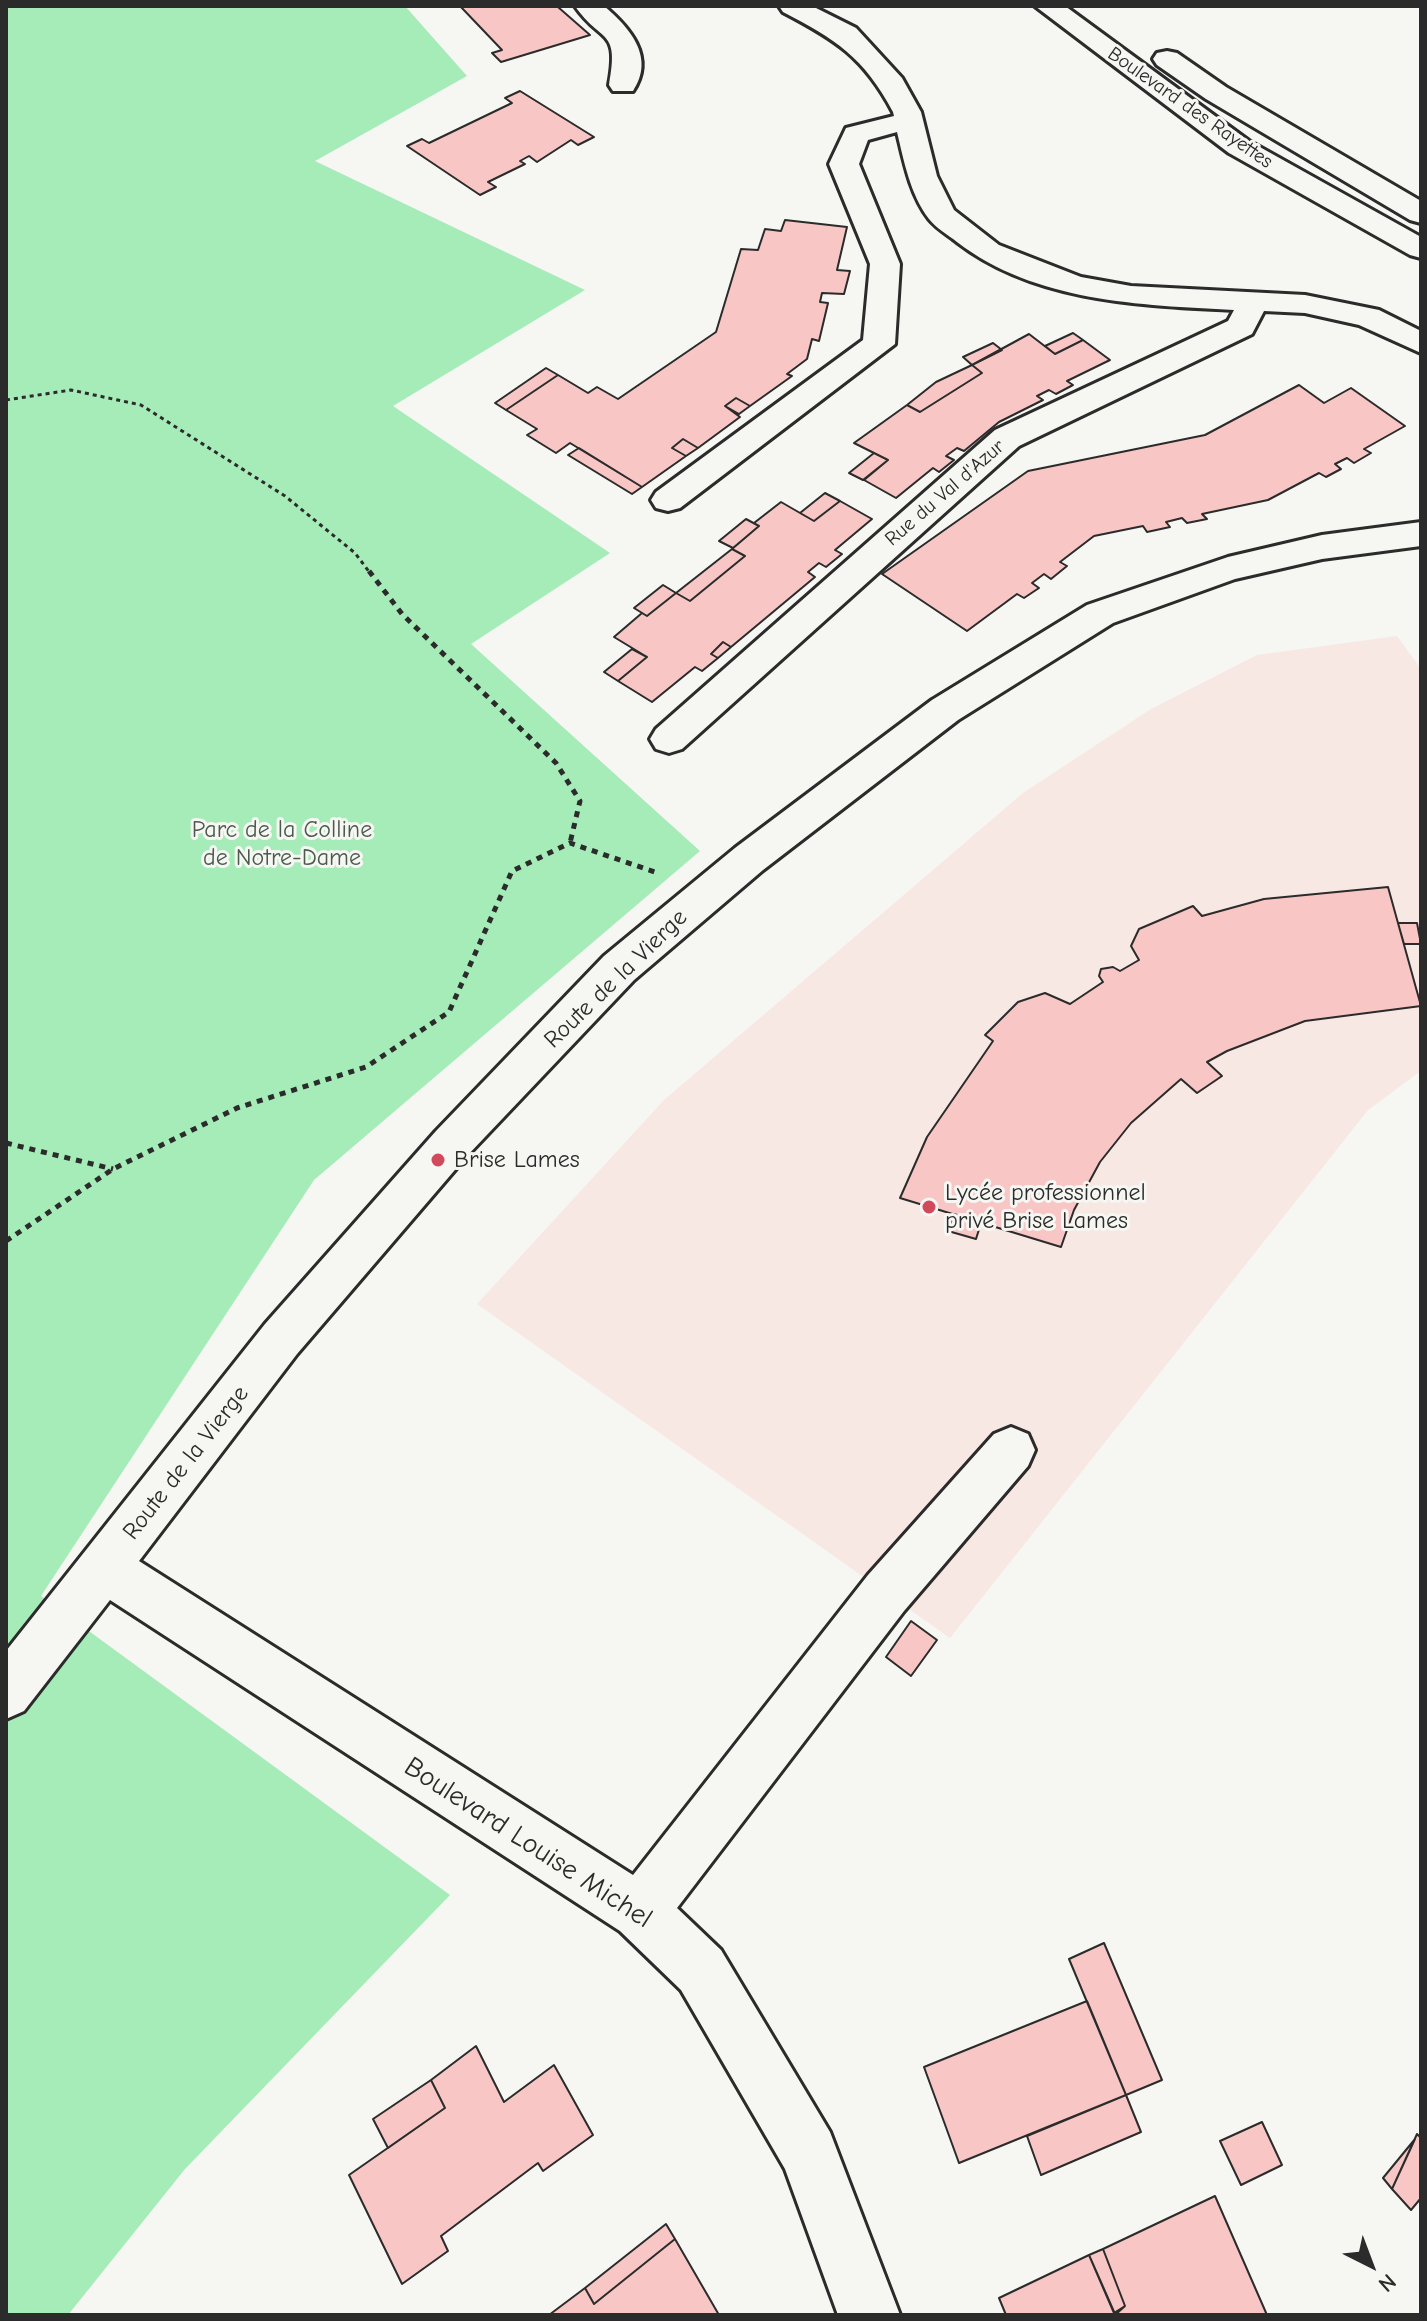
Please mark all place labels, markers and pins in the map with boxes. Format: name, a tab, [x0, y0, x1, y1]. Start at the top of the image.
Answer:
place label: Brise Lames	[454, 1146, 580, 1174]
marker: Brise Lames	[429, 1151, 447, 1169]
place label: Lycée professionnel privé Brise Lames	[945, 1179, 1146, 1235]
marker: Lycée professionnel privé Brise Lames	[920, 1198, 938, 1216]

